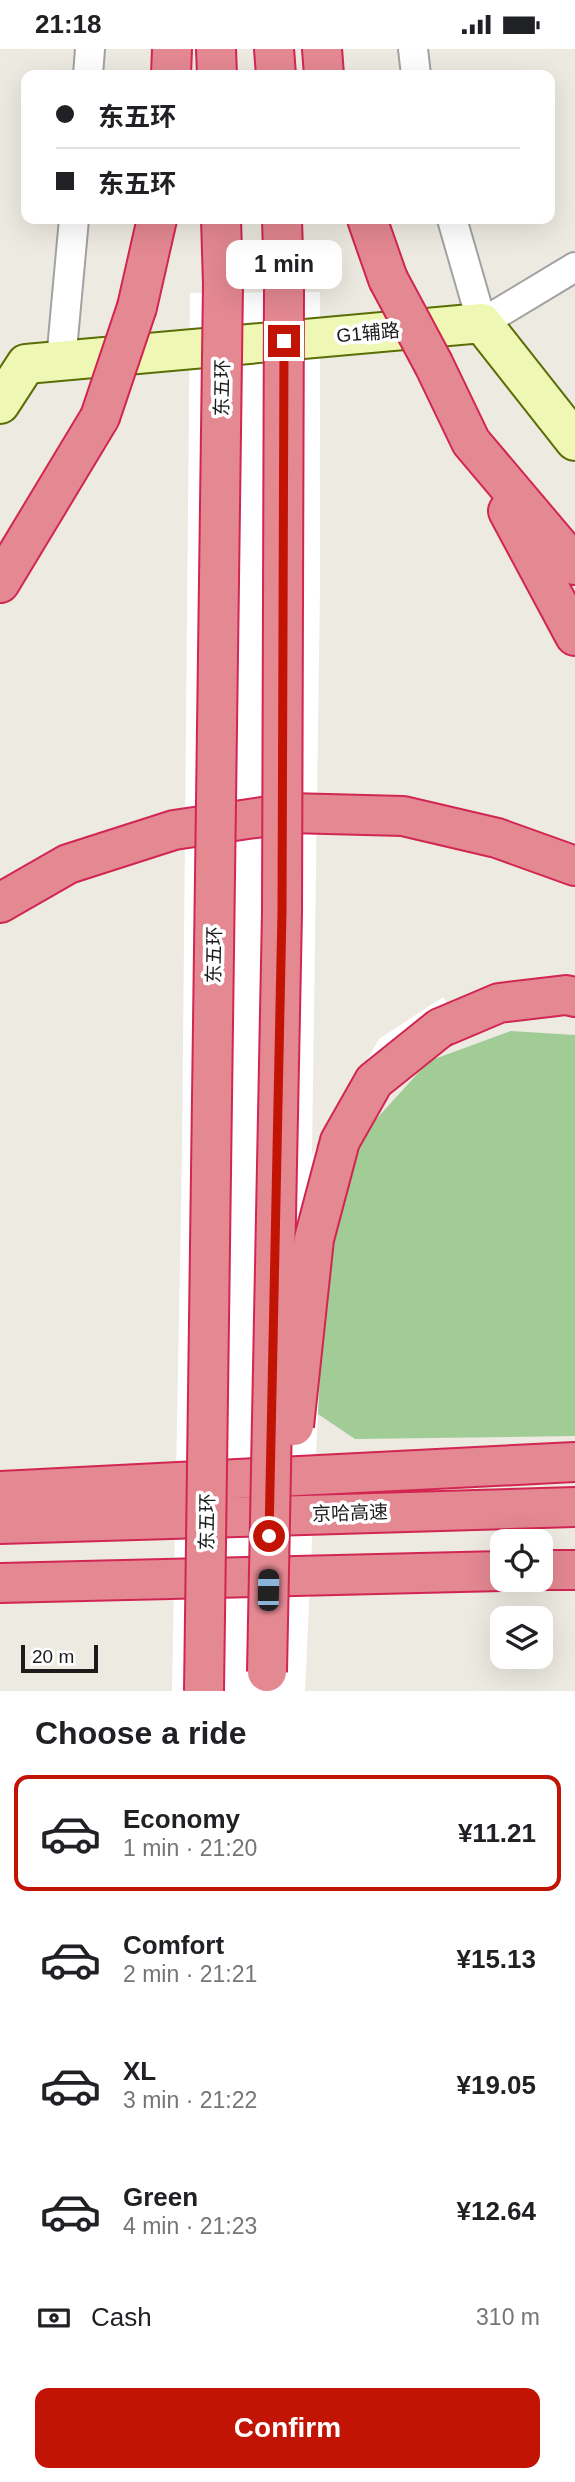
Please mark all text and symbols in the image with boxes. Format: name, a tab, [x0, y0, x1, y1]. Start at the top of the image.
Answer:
text: 21:18	[35, 9, 102, 39]
text: 东五环	[98, 102, 176, 132]
text: 东五环	[98, 169, 176, 199]
callout: 1 min	[226, 239, 342, 289]
text: 1 min	[254, 251, 314, 277]
street label: G1辅路	[336, 320, 400, 346]
route end	[268, 325, 300, 357]
street label: 东五环	[211, 359, 233, 417]
street label: 东五环	[203, 926, 225, 984]
street label: 东五环	[196, 1493, 218, 1551]
street label: 京哈高速	[312, 1501, 388, 1525]
route start	[253, 1520, 285, 1552]
map controls	[490, 1529, 553, 1669]
button: locate	[490, 1529, 553, 1592]
car	[258, 1569, 279, 1611]
button: layers	[490, 1606, 553, 1669]
scale bar	[21, 1642, 98, 1674]
text: 20 m	[32, 1646, 74, 1667]
text: Choose a ride	[35, 1715, 247, 1751]
icon: car	[39, 1802, 102, 1865]
text: Economy	[123, 1804, 240, 1834]
text: ¥11.21	[458, 1818, 536, 1848]
text: 1 min · 21:20	[123, 1835, 257, 1861]
icon: car	[39, 1928, 102, 1991]
text: Comfort	[123, 1930, 224, 1960]
text: ¥15.13	[456, 1944, 536, 1974]
text: 2 min · 21:21	[123, 1961, 257, 1987]
icon: car	[39, 2054, 102, 2117]
text: XL	[123, 2056, 156, 2086]
text: ¥19.05	[456, 2070, 536, 2100]
text: 3 min · 21:22	[123, 2087, 257, 2113]
icon: car	[39, 2180, 102, 2243]
text: Green	[123, 2182, 198, 2212]
text: ¥12.64	[456, 2196, 536, 2226]
text: 4 min · 21:23	[123, 2213, 257, 2239]
icon: cash	[35, 2299, 73, 2337]
text: Cash	[91, 2302, 152, 2332]
text: 310 m	[476, 2304, 540, 2330]
button: Confirm	[35, 2388, 540, 2468]

